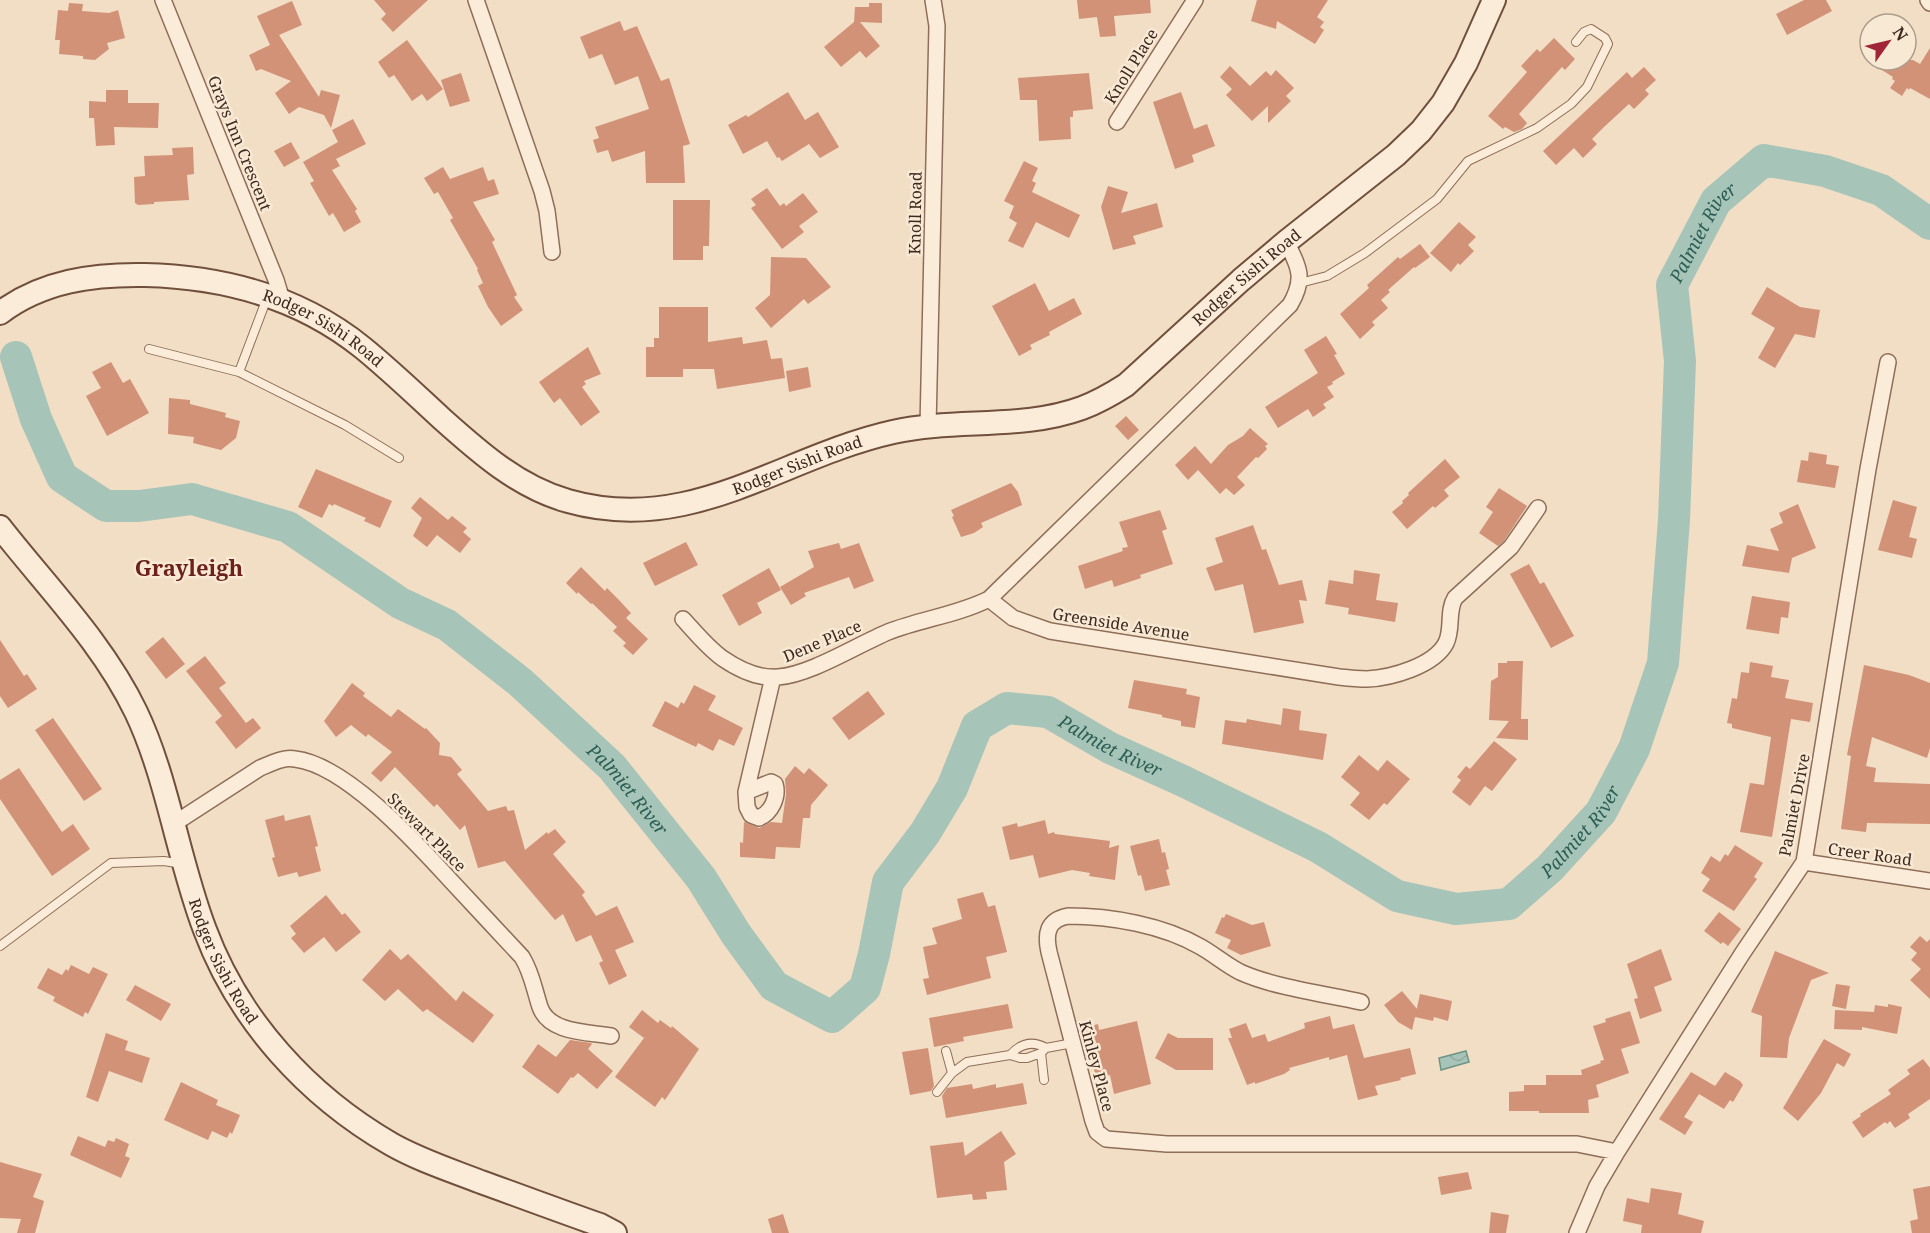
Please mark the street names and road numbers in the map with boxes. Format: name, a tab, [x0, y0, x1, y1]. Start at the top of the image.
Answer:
street label: Knoll Place	[1099, 24, 1163, 108]
street label: Grays Inn Crescent	[203, 72, 277, 214]
street label: Knoll Road	[903, 171, 927, 255]
street label: Rodger Sishi Road	[1187, 223, 1305, 330]
street label: Rodger Sishi Road	[260, 284, 389, 372]
street label: Rodger Sishi Road	[729, 430, 865, 500]
street label: Greenside Avenue	[1051, 602, 1191, 646]
street label: Dene Place	[779, 615, 865, 667]
street label: Palmiet Drive	[1773, 752, 1815, 858]
street label: Stewart Place	[383, 788, 471, 876]
street label: Creer Road	[1827, 837, 1914, 871]
street label: Rodger Sishi Road	[184, 896, 264, 1028]
street label: Kinley Place	[1074, 1018, 1120, 1114]

